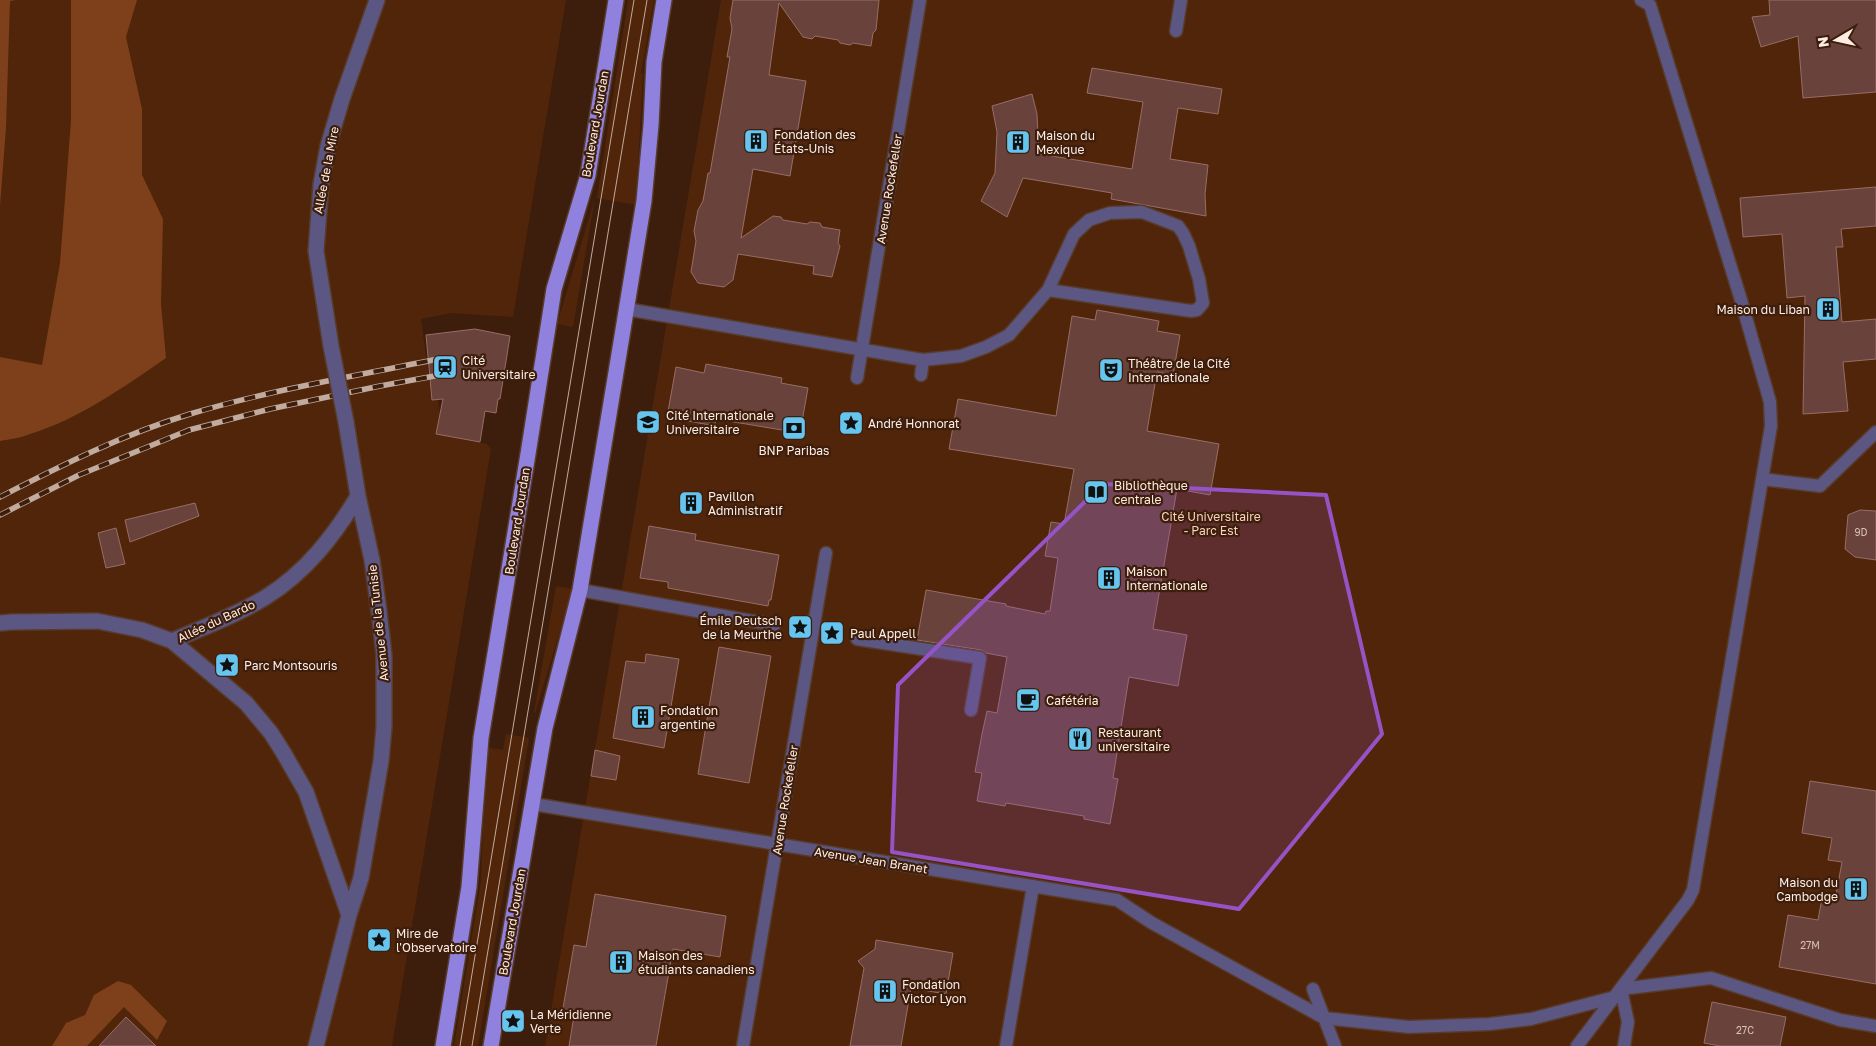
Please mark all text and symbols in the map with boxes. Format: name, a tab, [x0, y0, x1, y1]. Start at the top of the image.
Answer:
north arrow	[1811, 15, 1861, 65]
text: N	[1813, 36, 1832, 49]
street label: Boulevard Jourdan	[578, 69, 612, 179]
street label: Allée de la Mire	[310, 125, 342, 215]
place label: Fondation des États-Unis	[774, 127, 856, 156]
building icon: Fondation des États-Unis	[743, 128, 769, 154]
place label: Maison du Mexique	[1036, 128, 1095, 157]
building icon: Maison du Mexique	[1005, 129, 1031, 155]
street label: Avenue Rockefeller	[873, 133, 905, 245]
building icon: Maison du Liban	[1815, 296, 1841, 322]
place label: Maison du Liban	[1717, 302, 1810, 317]
place label: Cité Universitaire	[462, 353, 535, 382]
station icon: Cité Universitaire	[432, 354, 458, 380]
place label: Théâtre de la Cité Internationale	[1128, 356, 1230, 385]
theatre icon: Théâtre de la Cité Internationale	[1098, 357, 1124, 383]
place label: Cité Internationale Universitaire	[666, 408, 774, 437]
school or university icon: Cité Internationale Universitaire	[635, 409, 661, 435]
place icon: André Honnorat	[838, 410, 864, 436]
bank icon: BNP Paribas	[781, 415, 807, 441]
place label: André Honnorat	[868, 416, 960, 431]
place label: BNP Paribas	[759, 443, 829, 458]
street label: Boulevard Jourdan	[501, 466, 533, 576]
place label: Bibliothèque centrale	[1114, 478, 1188, 507]
library icon: Bibliothèque centrale	[1083, 479, 1109, 505]
place label: Pavillon Administratif	[708, 489, 783, 518]
building icon: Pavillon Administratif	[678, 490, 704, 516]
park label: Cité Universitaire - Parc Est	[1161, 509, 1261, 538]
house number: 9D	[1854, 526, 1868, 538]
street label: Avenue de la Tunisie	[364, 564, 392, 682]
place label: Maison Internationale	[1126, 564, 1208, 593]
building icon: Maison Internationale	[1096, 565, 1122, 591]
street label: Allée du Bardo	[175, 596, 257, 646]
place label: Émile Deutsch de la Meurthe	[699, 613, 782, 642]
place icon: Émile Deutsch de la Meurthe	[787, 614, 813, 640]
place icon: Paul Appell	[819, 620, 845, 646]
place label: Paul Appell	[850, 626, 916, 641]
place icon: Parc Montsouris	[214, 652, 240, 678]
place label: Parc Montsouris	[244, 658, 337, 673]
cafe icon: Cafétéria	[1015, 687, 1041, 713]
place label: Cafétéria	[1046, 693, 1099, 708]
place label: Fondation argentine	[660, 703, 718, 732]
building icon: Fondation argentine	[630, 704, 656, 730]
place label: Restaurant universitaire	[1098, 725, 1170, 754]
restaurant icon: Restaurant universitaire	[1067, 726, 1093, 752]
street label: Avenue Rockefeller	[769, 744, 801, 856]
street label: Avenue Jean Branet	[813, 844, 929, 876]
street label: Boulevard Jourdan	[495, 867, 529, 977]
place label: Maison du Cambodge	[1776, 875, 1838, 904]
building icon: Maison du Cambodge	[1843, 876, 1869, 902]
place label: Mire de l'Observatoire	[396, 926, 476, 955]
place icon: Mire de l'Observatoire	[366, 927, 392, 953]
house number: 27M	[1800, 939, 1820, 951]
place label: Maison des étudiants canadiens	[638, 948, 755, 977]
building icon: Maison des étudiants canadiens	[608, 949, 634, 975]
place label: Fondation Victor Lyon	[902, 977, 966, 1006]
building icon: Fondation Victor Lyon	[872, 978, 898, 1004]
place label: La Méridienne Verte	[530, 1007, 611, 1036]
place icon: La Méridienne Verte	[500, 1008, 526, 1034]
house number: 27C	[1736, 1024, 1754, 1036]

